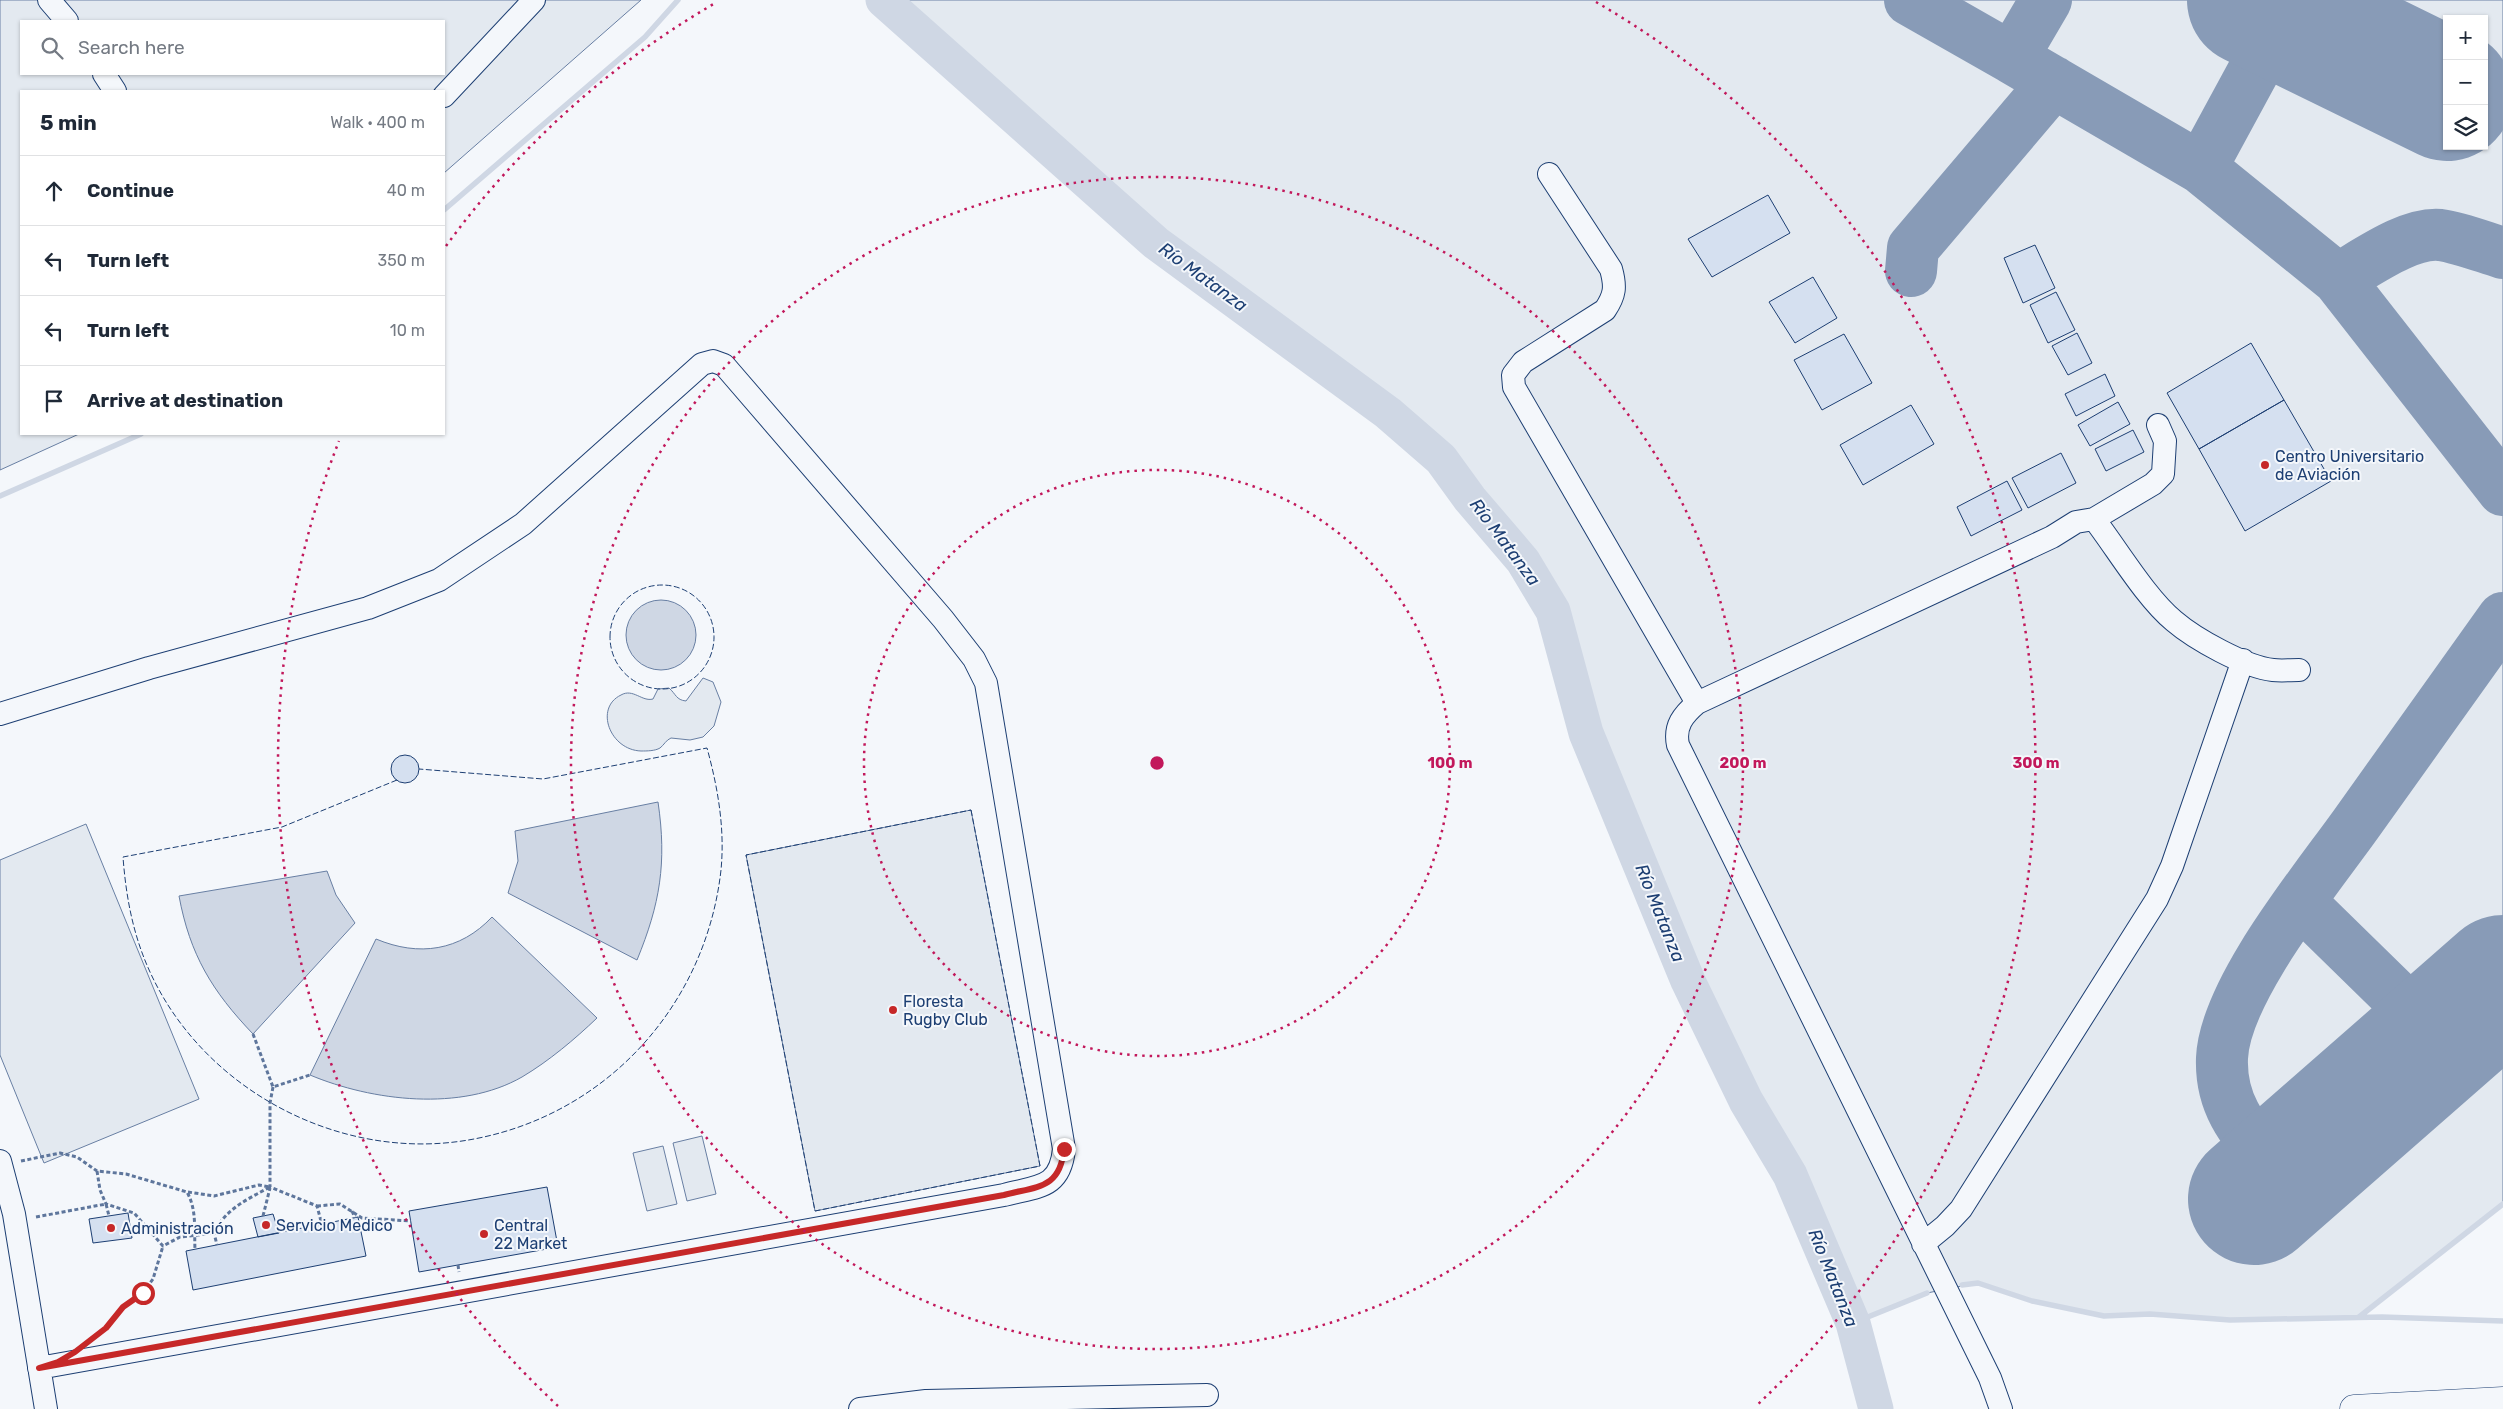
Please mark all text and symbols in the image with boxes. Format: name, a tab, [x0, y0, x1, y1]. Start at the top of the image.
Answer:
map controls	[2443, 15, 2488, 150]
button: +	[2443, 15, 2488, 60]
search box	[20, 20, 445, 75]
icon: search	[38, 34, 66, 62]
text: Search here	[78, 36, 185, 59]
button: −	[2443, 60, 2488, 105]
button: layers	[2443, 105, 2488, 150]
text: 5 min	[40, 110, 97, 135]
text: Walk · 400 m	[330, 113, 425, 132]
icon: ahead	[40, 177, 68, 205]
text: Continue	[87, 179, 174, 202]
text: 40 m	[387, 181, 425, 200]
water label: Río Matanza	[1155, 238, 1252, 317]
icon: left	[40, 247, 68, 275]
text: Turn left	[87, 249, 169, 272]
text: 350 m	[378, 251, 425, 270]
icon: left	[40, 317, 68, 345]
text: Turn left	[87, 319, 169, 342]
text: 10 m	[390, 321, 425, 340]
icon: arrive	[40, 387, 68, 415]
text: Arrive at destination	[87, 389, 283, 412]
place label: Centro Universitario de Aviación	[2275, 447, 2424, 484]
marker: Centro Universitario de Aviación	[2259, 459, 2271, 471]
water label: Río Matanza	[1465, 494, 1545, 590]
centre of rings	[1148, 754, 1166, 772]
text: 100 m	[1428, 754, 1472, 772]
text: 200 m	[1719, 754, 1767, 772]
text: 300 m	[2012, 754, 2060, 772]
water label: Río Matanza	[1630, 861, 1690, 966]
place label: Floresta Rugby Club	[903, 992, 988, 1029]
marker: Floresta Rugby Club	[887, 1004, 899, 1016]
route end	[1053, 1138, 1076, 1161]
place label: Servicio Medico	[276, 1216, 393, 1235]
place label: Central 22 Market	[494, 1216, 567, 1253]
place label: Administración	[121, 1219, 234, 1238]
marker: Servicio Medico	[260, 1219, 272, 1231]
marker: Administración	[105, 1222, 117, 1234]
water label: Río Matanza	[1803, 1226, 1863, 1331]
marker: Central 22 Market	[478, 1228, 490, 1240]
route start	[132, 1282, 155, 1305]

